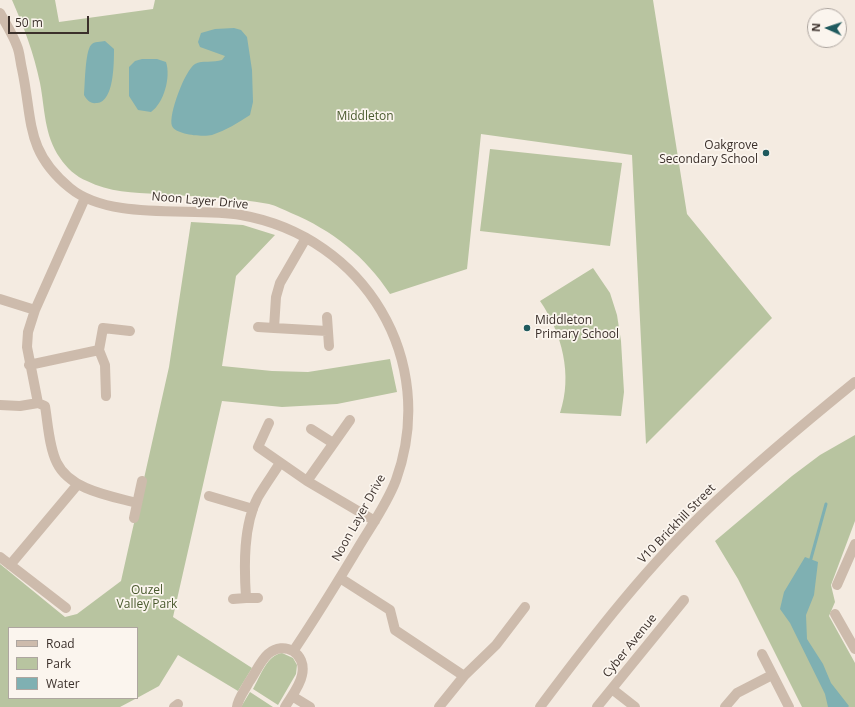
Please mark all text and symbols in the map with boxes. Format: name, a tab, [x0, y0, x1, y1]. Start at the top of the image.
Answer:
scale bar	[10, 8, 91, 34]
north arrow	[807, 8, 847, 48]
text: 50 m	[15, 14, 43, 31]
text: N	[808, 23, 823, 32]
park label: Middleton	[336, 110, 394, 124]
place label: Oakgrove Secondary School	[659, 139, 758, 167]
marker: Oakgrove Secondary School	[761, 148, 771, 158]
street label: Noon Layer Drive	[151, 190, 249, 212]
place label: Middleton Primary School	[535, 314, 619, 342]
marker: Middleton Primary School	[522, 323, 532, 333]
street label: Noon Layer Drive	[329, 472, 389, 564]
street label: V10 Brickhill Street	[635, 481, 719, 567]
park label: Ouzel Valley Park	[117, 584, 177, 612]
street label: Cyber Avenue	[600, 611, 660, 681]
legend	[8, 627, 138, 699]
text: Road	[46, 635, 75, 652]
text: Park	[46, 655, 71, 672]
text: Water	[46, 675, 80, 692]

